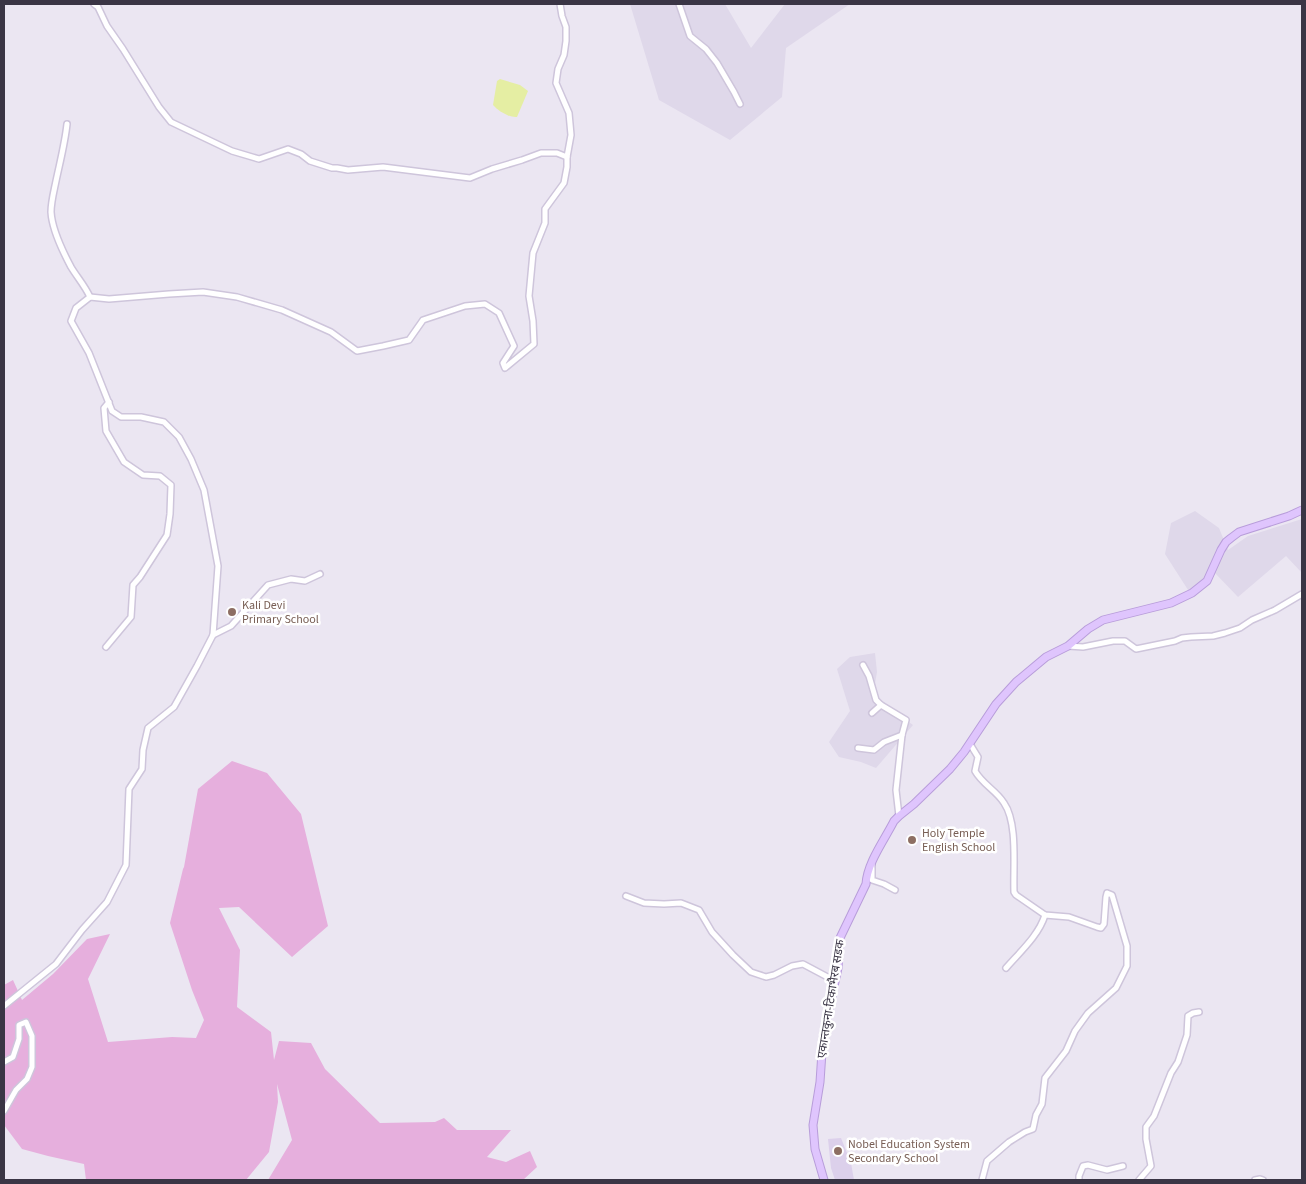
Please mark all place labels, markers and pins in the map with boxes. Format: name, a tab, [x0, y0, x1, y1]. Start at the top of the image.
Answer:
place label: Kali Devi Primary School	[242, 597, 319, 628]
marker: Kali Devi Primary School	[226, 606, 238, 618]
place label: Holy Temple English School	[922, 825, 995, 856]
marker: Holy Temple English School	[906, 834, 918, 846]
place label: Nobel Education System Secondary School	[848, 1136, 970, 1167]
marker: Nobel Education System Secondary School	[832, 1145, 844, 1157]

